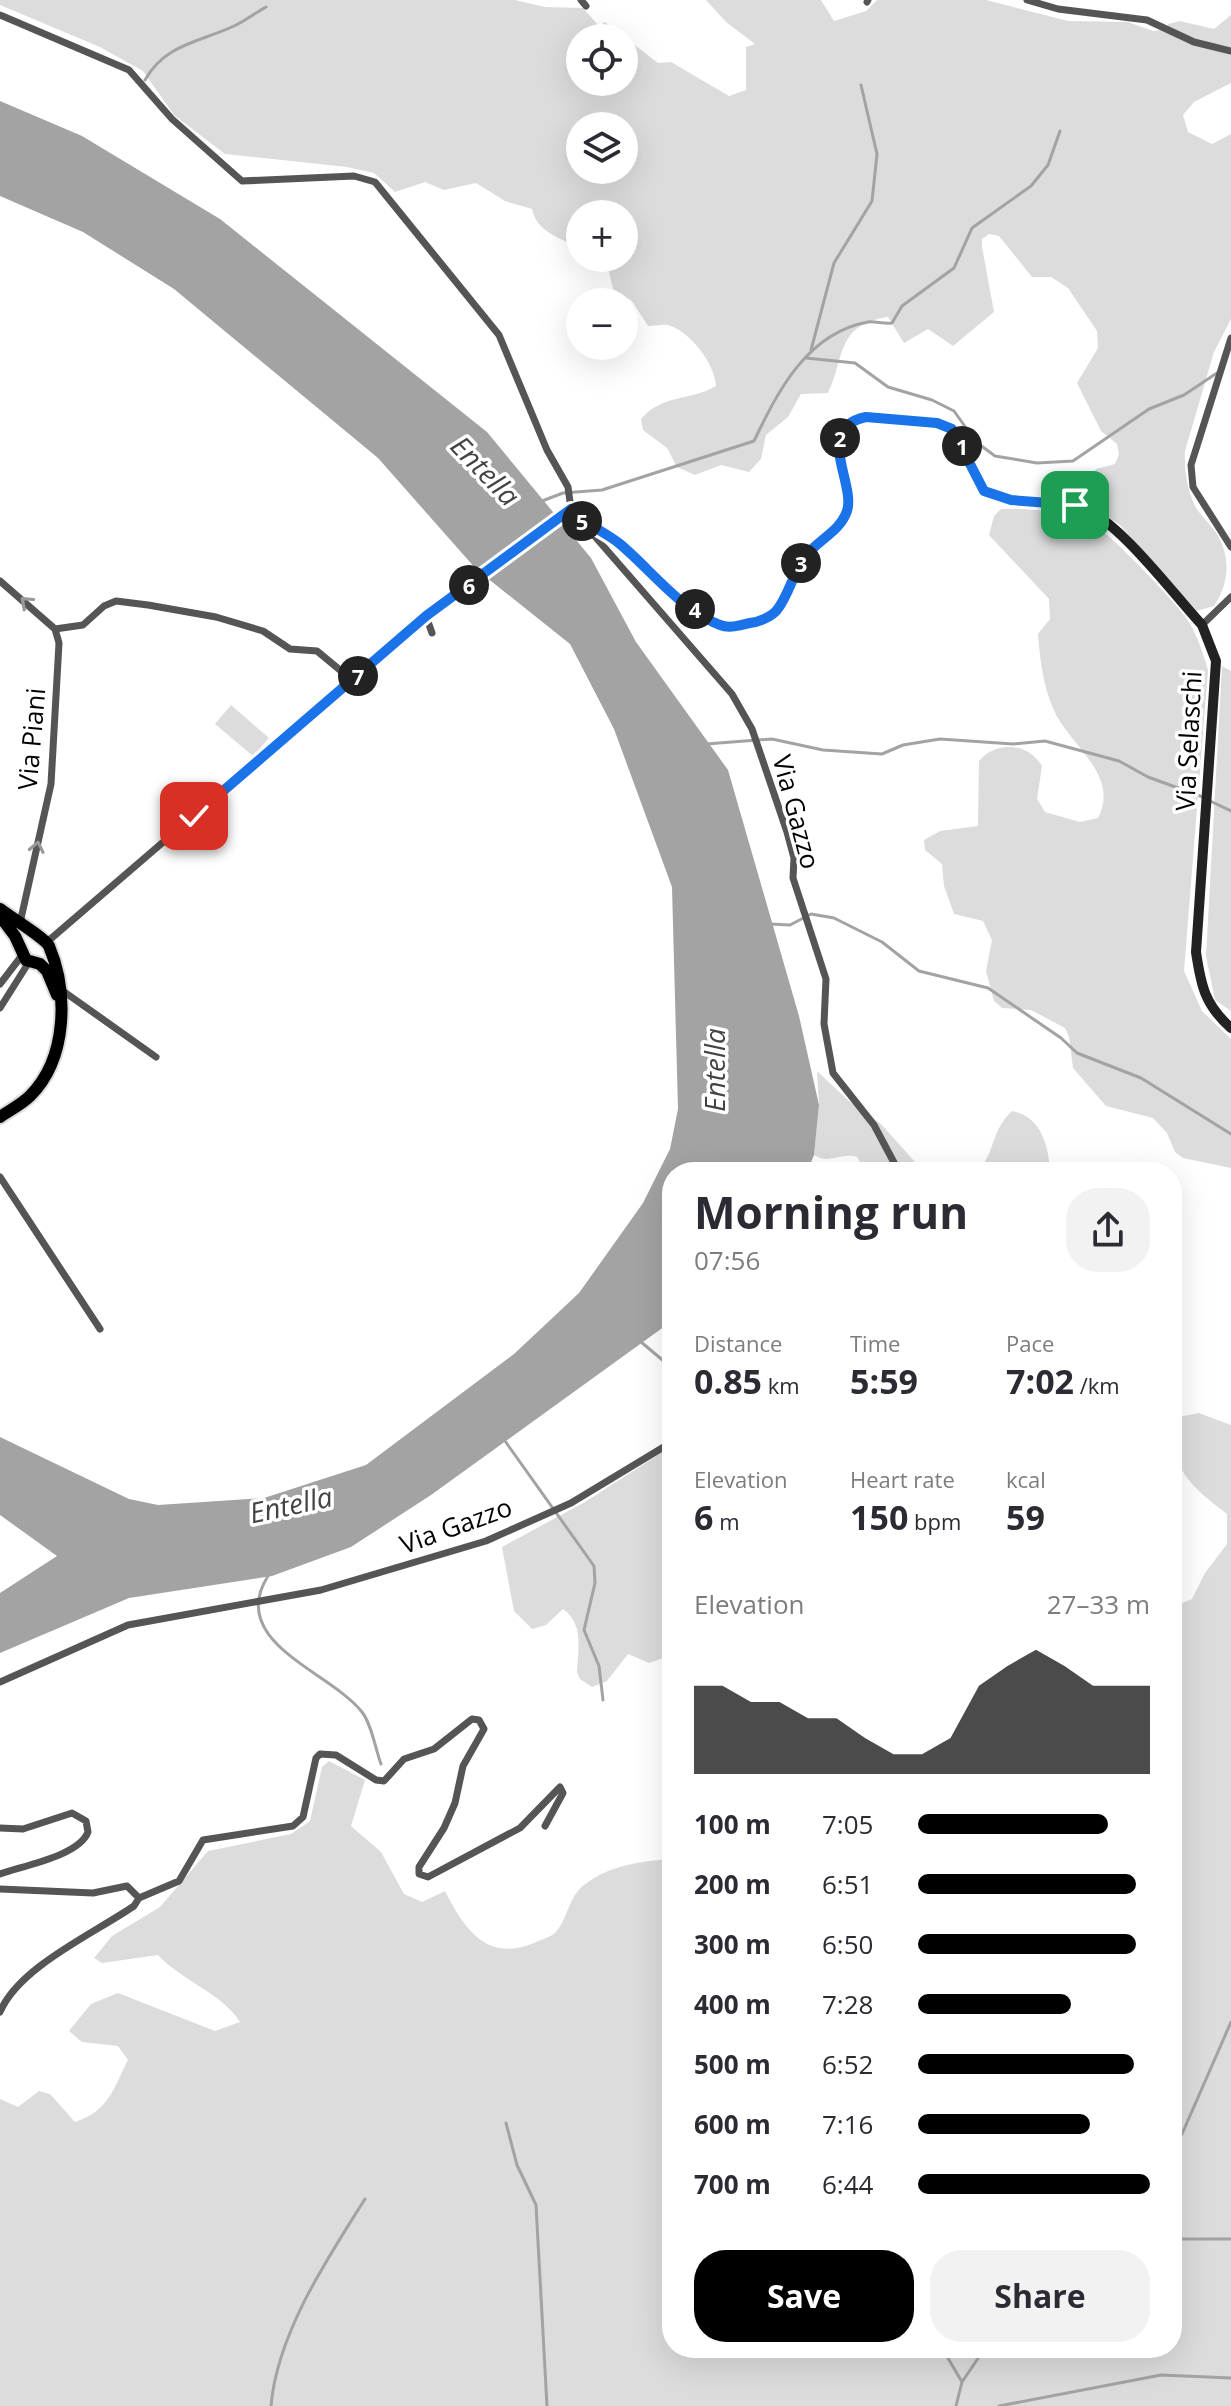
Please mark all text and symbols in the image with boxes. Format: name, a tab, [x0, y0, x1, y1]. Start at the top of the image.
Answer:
map controls	[566, 24, 638, 360]
button: locate	[566, 24, 638, 96]
button: layers	[566, 112, 638, 184]
button: +	[566, 200, 638, 272]
button: −	[566, 288, 638, 360]
pin: 2	[820, 418, 860, 458]
text: 2	[834, 423, 846, 453]
pin: 1	[942, 426, 982, 466]
water label: Entella	[443, 427, 529, 514]
text: 1	[956, 431, 968, 461]
pin	[1041, 471, 1109, 539]
icon: arrive	[1053, 483, 1097, 527]
pin: 5	[562, 501, 602, 541]
text: 5	[576, 506, 588, 536]
pin: 3	[781, 543, 821, 583]
text: 3	[795, 548, 807, 578]
pin: 6	[449, 565, 489, 605]
text: 6	[463, 570, 475, 600]
pin: 4	[675, 589, 715, 629]
text: 4	[689, 594, 701, 624]
one-way arrow	[20, 597, 35, 612]
pin: 7	[338, 656, 378, 696]
text: 7	[352, 661, 364, 691]
street label: Via Selaschi	[1166, 670, 1210, 812]
street label: Via Piani	[9, 686, 53, 792]
street label: Via Gazzo	[764, 751, 829, 873]
pin	[160, 782, 228, 850]
icon: check	[172, 794, 216, 838]
one-way arrow	[28, 841, 45, 855]
water label: Entella	[695, 1028, 733, 1112]
text: Morning run	[694, 1182, 968, 1242]
button: share	[1066, 1188, 1150, 1272]
text: 07:56	[694, 1242, 760, 1278]
text: Distance	[694, 1328, 782, 1358]
text: Time	[850, 1328, 900, 1358]
text: Pace	[1006, 1328, 1054, 1358]
text: 0.85	[694, 1358, 762, 1404]
text: 5:59	[850, 1358, 918, 1404]
text: 7:02	[1006, 1358, 1074, 1404]
text: km	[762, 1370, 800, 1400]
text: /km	[1074, 1370, 1120, 1400]
text: Elevation	[694, 1464, 787, 1494]
text: Heart rate	[850, 1464, 955, 1494]
text: kcal	[1006, 1464, 1046, 1494]
water label: Entella	[246, 1477, 336, 1531]
street label: Via Gazzo	[395, 1488, 517, 1562]
text: 6	[694, 1494, 713, 1540]
text: 150	[850, 1494, 908, 1540]
text: 59	[1006, 1494, 1045, 1540]
text: m	[713, 1506, 740, 1536]
text: bpm	[908, 1506, 961, 1536]
text: Elevation	[694, 1586, 804, 1622]
text: 27–33 m	[1047, 1586, 1150, 1622]
text: 100 m	[694, 1806, 771, 1842]
text: 7:05	[822, 1806, 873, 1842]
text: 200 m	[694, 1866, 771, 1902]
text: 6:51	[822, 1866, 873, 1902]
text: 300 m	[694, 1926, 771, 1962]
text: 6:50	[822, 1926, 873, 1962]
text: 400 m	[694, 1986, 771, 2022]
text: 7:28	[822, 1986, 873, 2022]
text: 500 m	[694, 2046, 771, 2082]
text: 6:52	[822, 2046, 873, 2082]
text: 600 m	[694, 2106, 771, 2142]
text: 7:16	[822, 2106, 873, 2142]
text: 700 m	[694, 2166, 771, 2202]
text: 6:44	[822, 2166, 873, 2202]
button: Save	[694, 2250, 914, 2342]
button: Share	[930, 2250, 1150, 2342]

